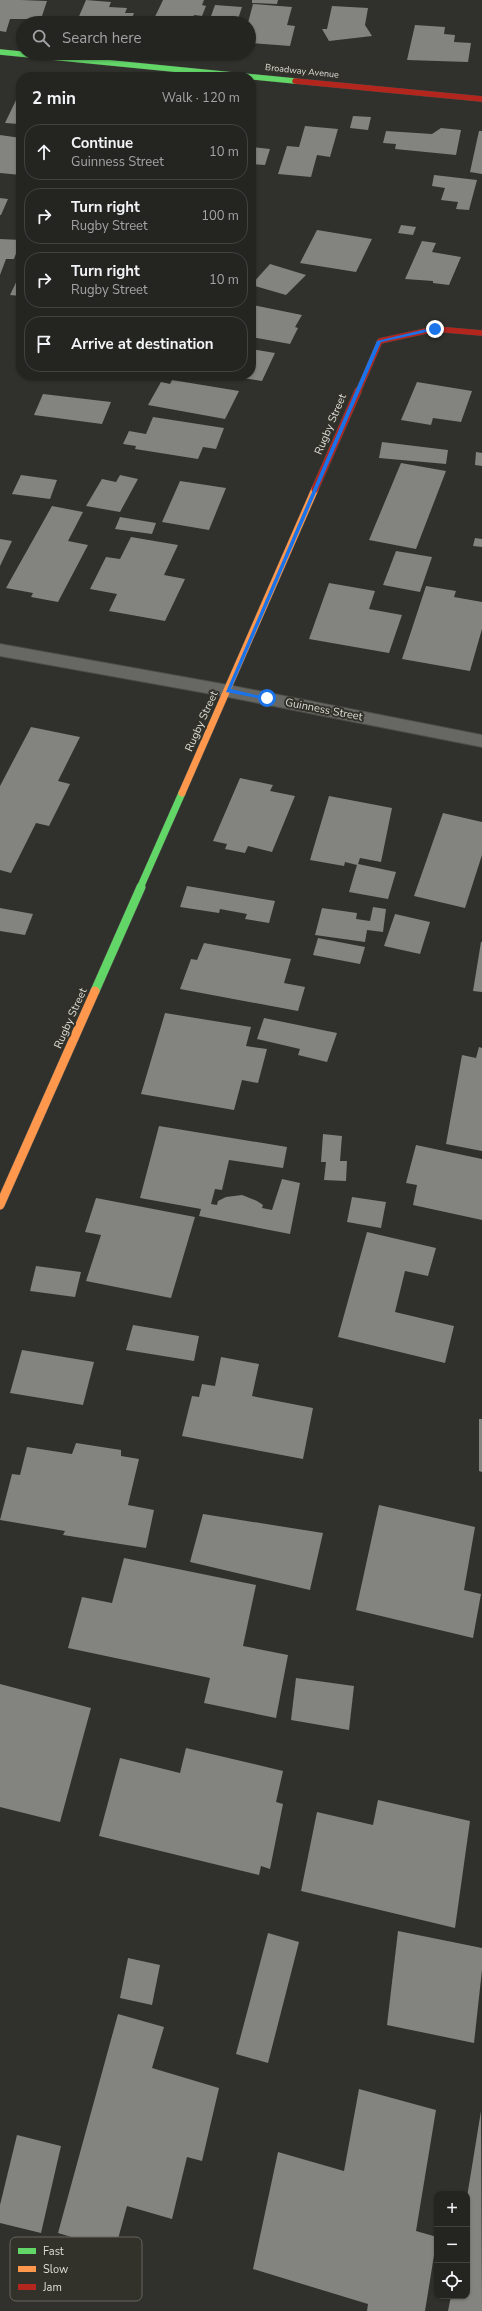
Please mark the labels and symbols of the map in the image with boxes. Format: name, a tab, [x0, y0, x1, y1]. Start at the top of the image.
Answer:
street label: Broadway Avenue	[265, 61, 340, 81]
route end	[426, 320, 444, 338]
street label: Rugby Street	[311, 391, 350, 457]
street label: Rugby Street	[181, 688, 222, 754]
route start	[258, 689, 276, 707]
street label: Guinness Street	[284, 695, 364, 724]
street label: Rugby Street	[50, 985, 91, 1051]
legend	[10, 2237, 142, 2301]
text: Fast	[43, 2244, 64, 2259]
text: Slow	[43, 2262, 68, 2277]
text: Jam	[42, 2280, 62, 2295]

